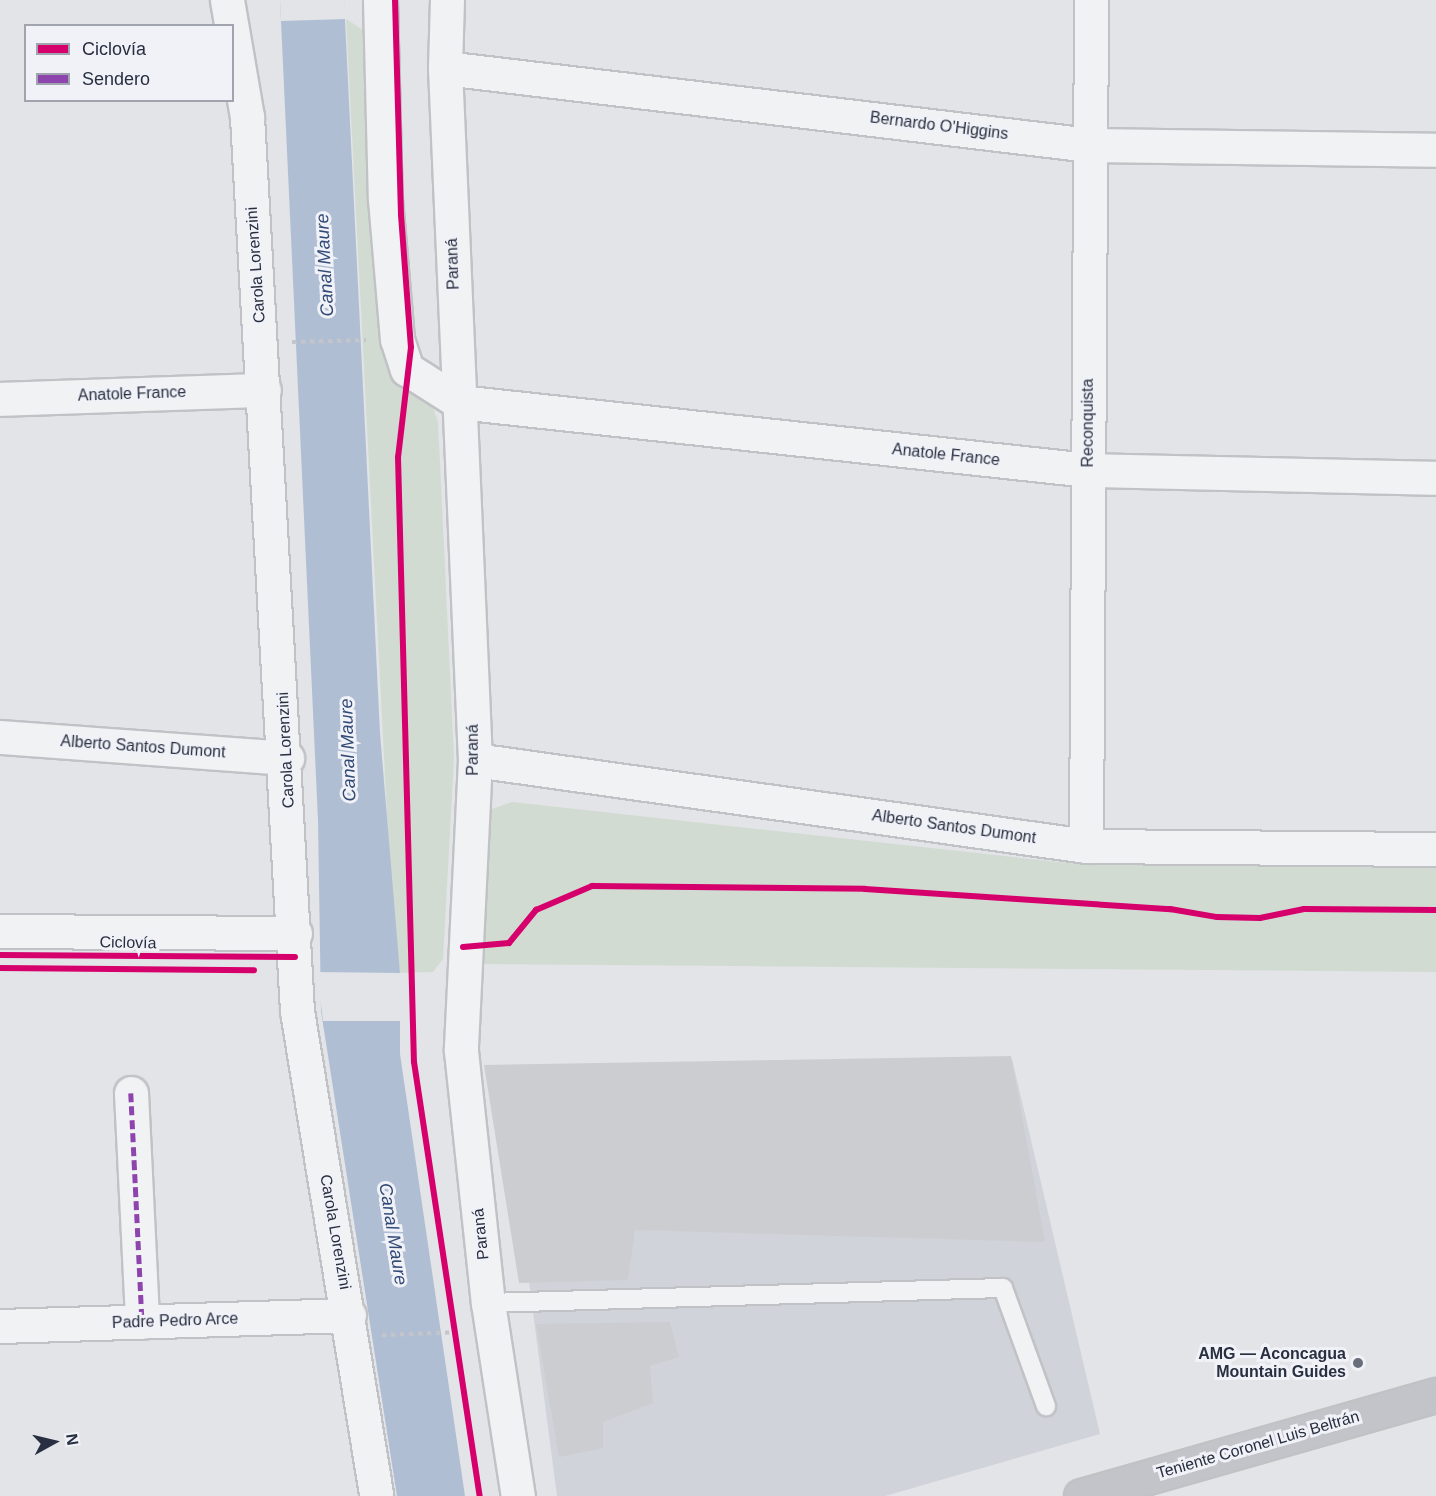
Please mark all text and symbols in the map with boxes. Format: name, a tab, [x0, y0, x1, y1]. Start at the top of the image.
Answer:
legend	[24, 24, 234, 102]
text: Ciclovía	[82, 39, 146, 59]
text: Sendero	[82, 69, 150, 89]
street label: Bernardo O'Higgins	[869, 108, 1009, 144]
street label: Carola Lorenzini	[242, 206, 270, 324]
water label: Canal Maure	[312, 213, 338, 317]
street label: Paraná	[443, 238, 463, 290]
street label: Reconquista	[1078, 379, 1098, 467]
street label: Anatole France	[77, 383, 187, 405]
street label: Anatole France	[891, 440, 1001, 470]
street label: Carola Lorenzini	[273, 691, 299, 809]
water label: Canal Maure	[335, 698, 361, 802]
street label: Paraná	[463, 724, 483, 776]
street label: Alberto Santos Dumont	[60, 732, 226, 762]
street label: Alberto Santos Dumont	[871, 806, 1037, 848]
street label: Ciclovía	[99, 933, 157, 953]
street label: Carola Lorenzini	[315, 1173, 355, 1291]
water label: Canal Maure	[374, 1181, 412, 1287]
street label: Paraná	[469, 1207, 493, 1261]
street label: Padre Pedro Arce	[111, 1309, 239, 1333]
place label: AMG — Aconcagua Mountain Guides	[1198, 1344, 1346, 1382]
marker: AMG — Aconcagua Mountain Guides	[1351, 1356, 1365, 1370]
street label: Teniente Coronel Luis Beltrán	[1154, 1407, 1362, 1483]
north arrow	[24, 1412, 84, 1472]
text: N	[63, 1433, 82, 1446]

